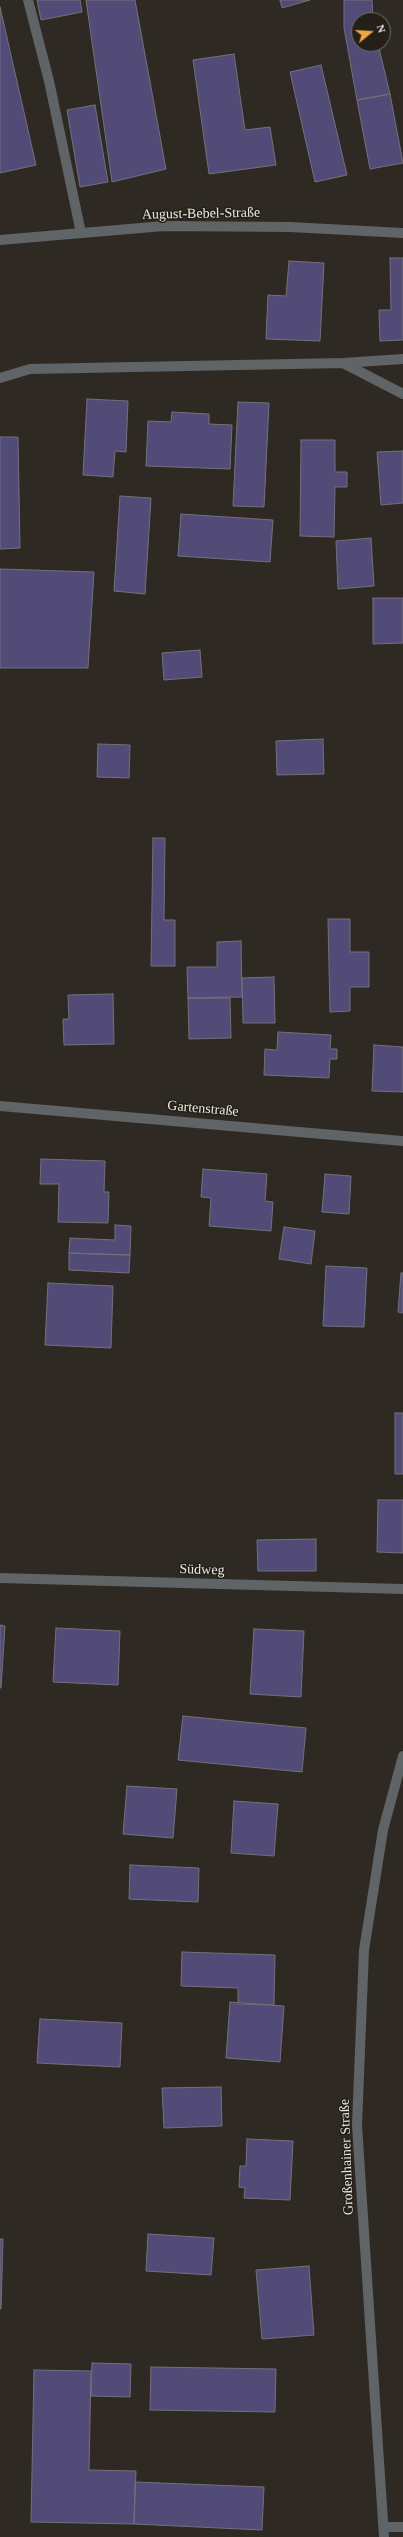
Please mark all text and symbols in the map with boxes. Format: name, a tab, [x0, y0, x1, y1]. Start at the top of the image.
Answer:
north arrow	[351, 12, 391, 52]
text: N	[375, 23, 388, 34]
street label: August-Bebel-Straße	[142, 205, 260, 223]
street label: Gartenstraße	[167, 1098, 239, 1120]
street label: Südweg	[179, 1561, 225, 1579]
street label: Großenhainer Straße	[337, 2099, 357, 2215]

